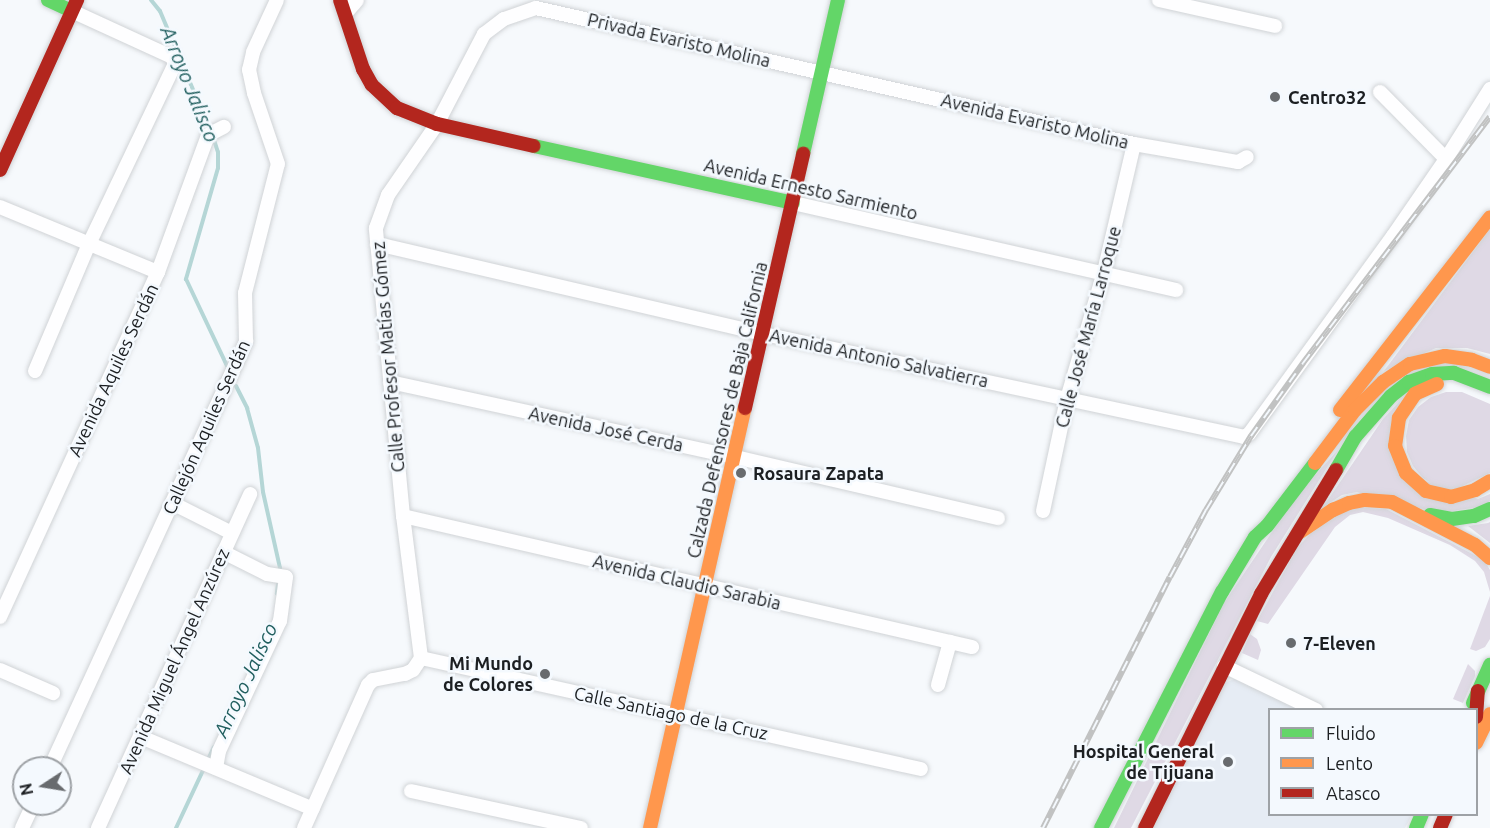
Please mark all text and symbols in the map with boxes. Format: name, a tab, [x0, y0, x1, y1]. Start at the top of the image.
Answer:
street label: Privada Evaristo Molina	[585, 8, 773, 72]
water label: Arroyo Jalisco	[156, 23, 224, 145]
place label: Centro32	[1288, 86, 1366, 108]
marker: Centro32	[1266, 88, 1284, 106]
street label: Avenida Evaristo Molina	[939, 89, 1131, 153]
street label: Avenida Ernesto Sarmiento	[702, 154, 920, 224]
street label: Calle José María Larroque	[1051, 224, 1125, 430]
street label: Calle Profesor Matías Gómez	[367, 241, 409, 473]
street label: Calzada Defensores de Baja California	[682, 260, 772, 560]
street label: Avenida Aquiles Serdán	[63, 280, 163, 460]
street label: Avenida Antonio Salvatierra	[768, 324, 990, 392]
street label: Callejón Aquiles Serdán	[158, 336, 254, 518]
street label: Avenida José Cerda	[527, 402, 685, 456]
place label: Rosaura Zapata	[753, 462, 884, 484]
marker: Rosaura Zapata	[734, 466, 748, 480]
street label: Avenida Miguel Ángel Anzúrez	[114, 545, 234, 777]
street label: Avenida Claudio Sarabia	[591, 550, 783, 614]
water label: Arroyo Jalisco	[208, 619, 282, 741]
place label: 7-Eleven	[1303, 632, 1376, 654]
marker: 7-Eleven	[1284, 636, 1298, 650]
place label: Mi Mundo de Colores	[443, 653, 533, 696]
marker: Mi Mundo de Colores	[538, 667, 552, 681]
street label: Calle Santiago de la Cruz	[572, 682, 770, 744]
legend	[1268, 708, 1478, 816]
text: Fluido	[1326, 723, 1376, 743]
place label: Hospital General de Tijuana	[1073, 741, 1214, 783]
marker: Hospital General de Tijuana	[1219, 753, 1237, 771]
text: Lento	[1326, 753, 1373, 773]
north arrow	[12, 756, 72, 816]
text: N	[16, 782, 36, 797]
text: Atasco	[1326, 783, 1381, 803]

